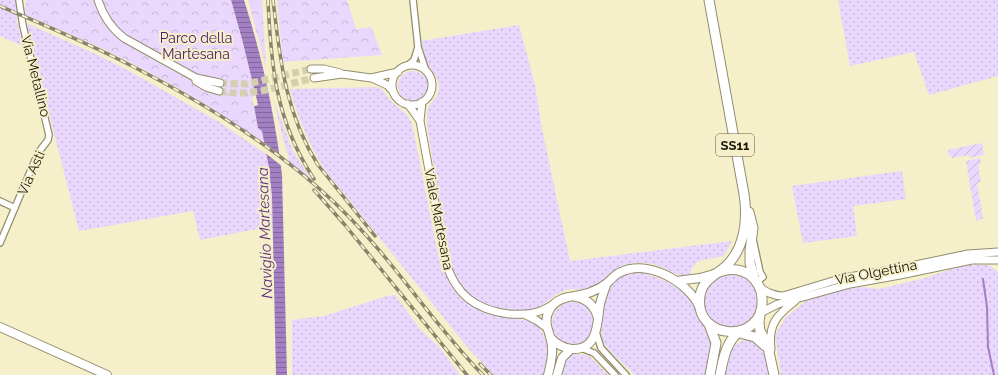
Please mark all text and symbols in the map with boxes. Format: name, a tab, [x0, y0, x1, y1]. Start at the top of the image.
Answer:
park label: Parco della Martesana	[160, 30, 232, 62]
street label: Via Metallino	[18, 34, 54, 118]
road number: SS11	[716, 134, 754, 156]
street label: Via Asti	[14, 148, 48, 198]
water label: Naviglio Martesana	[254, 167, 276, 299]
street label: Viale Martesana	[421, 167, 457, 271]
street label: Via Olgettina	[834, 256, 918, 288]

